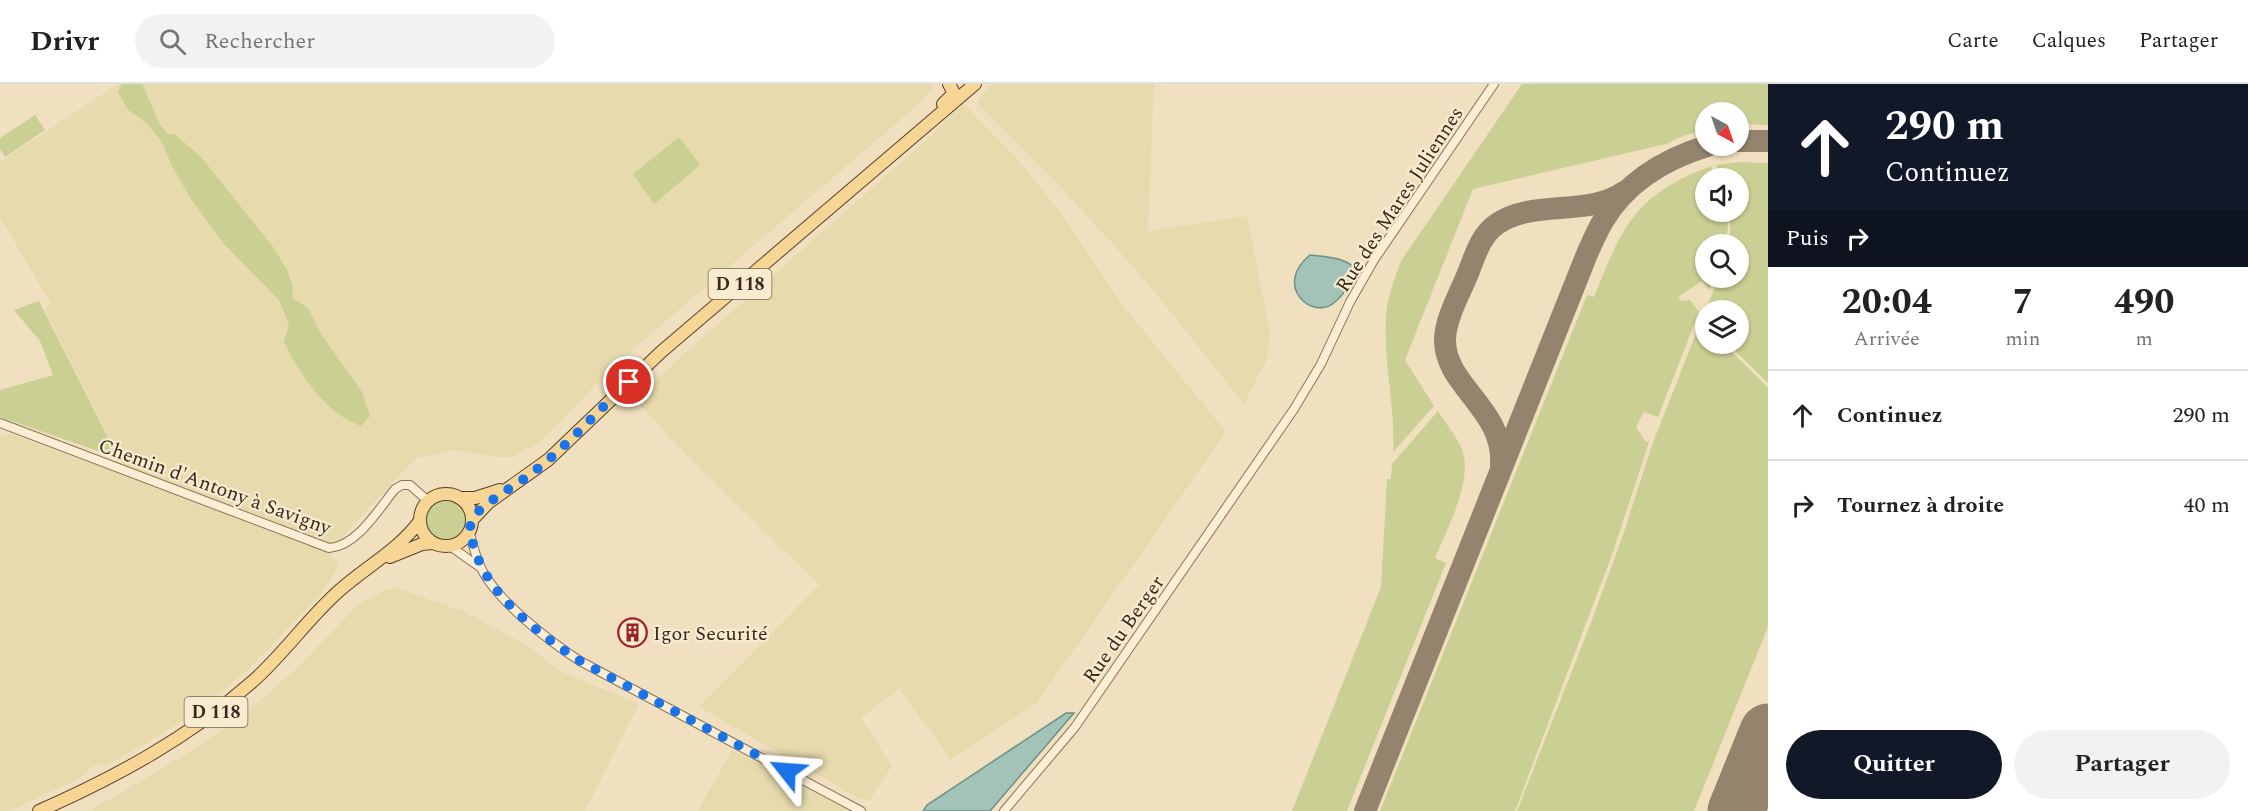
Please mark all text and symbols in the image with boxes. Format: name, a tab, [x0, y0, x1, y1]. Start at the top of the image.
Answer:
search box	[135, 14, 555, 68]
text: Drivr	[30, 20, 99, 63]
icon: search	[156, 25, 189, 58]
text: Rechercher	[204, 25, 315, 58]
text: Carte	[1947, 25, 1999, 57]
text: Calques	[2032, 25, 2106, 57]
text: Partager	[2139, 25, 2218, 57]
text: 290 m	[1885, 95, 2004, 158]
street label: Rue des Mares Juliennes	[1328, 101, 1471, 298]
north arrow	[1695, 102, 1749, 156]
map controls	[1695, 102, 1749, 354]
icon: ahead	[1786, 108, 1864, 186]
text: Continuez	[1885, 152, 2010, 194]
button: sound	[1695, 168, 1749, 222]
text: Puis	[1786, 222, 1829, 255]
icon: right	[1841, 222, 1874, 255]
button: search	[1695, 234, 1749, 288]
road number: D 118	[708, 269, 771, 299]
text: 20:04	[1841, 275, 1932, 330]
text: 7	[2013, 275, 2033, 330]
text: 490	[2114, 275, 2174, 330]
button: layers	[1695, 300, 1749, 354]
text: Arrivée	[1854, 324, 1920, 354]
text: min	[2005, 324, 2040, 354]
text: m	[2136, 324, 2153, 354]
pin	[603, 356, 654, 407]
icon: arrive	[612, 365, 645, 398]
icon: ahead	[1786, 399, 1819, 432]
text: Continuez	[1837, 399, 1943, 432]
text: 290 m	[2173, 399, 2230, 432]
street label: Chemin d'Antony à Savigny	[94, 431, 337, 544]
icon: right	[1786, 489, 1819, 522]
text: Tournez à droite	[1837, 489, 2004, 522]
text: 40 m	[2184, 489, 2230, 522]
street label: Rue du Berger	[1075, 569, 1172, 690]
building icon: Igor Securité	[616, 617, 648, 649]
place label: Igor Securité	[653, 619, 768, 649]
road number: D 118	[184, 697, 248, 727]
button: Quitter	[1786, 730, 2002, 799]
button: Partager	[2014, 730, 2230, 799]
position arrow	[755, 739, 819, 803]

